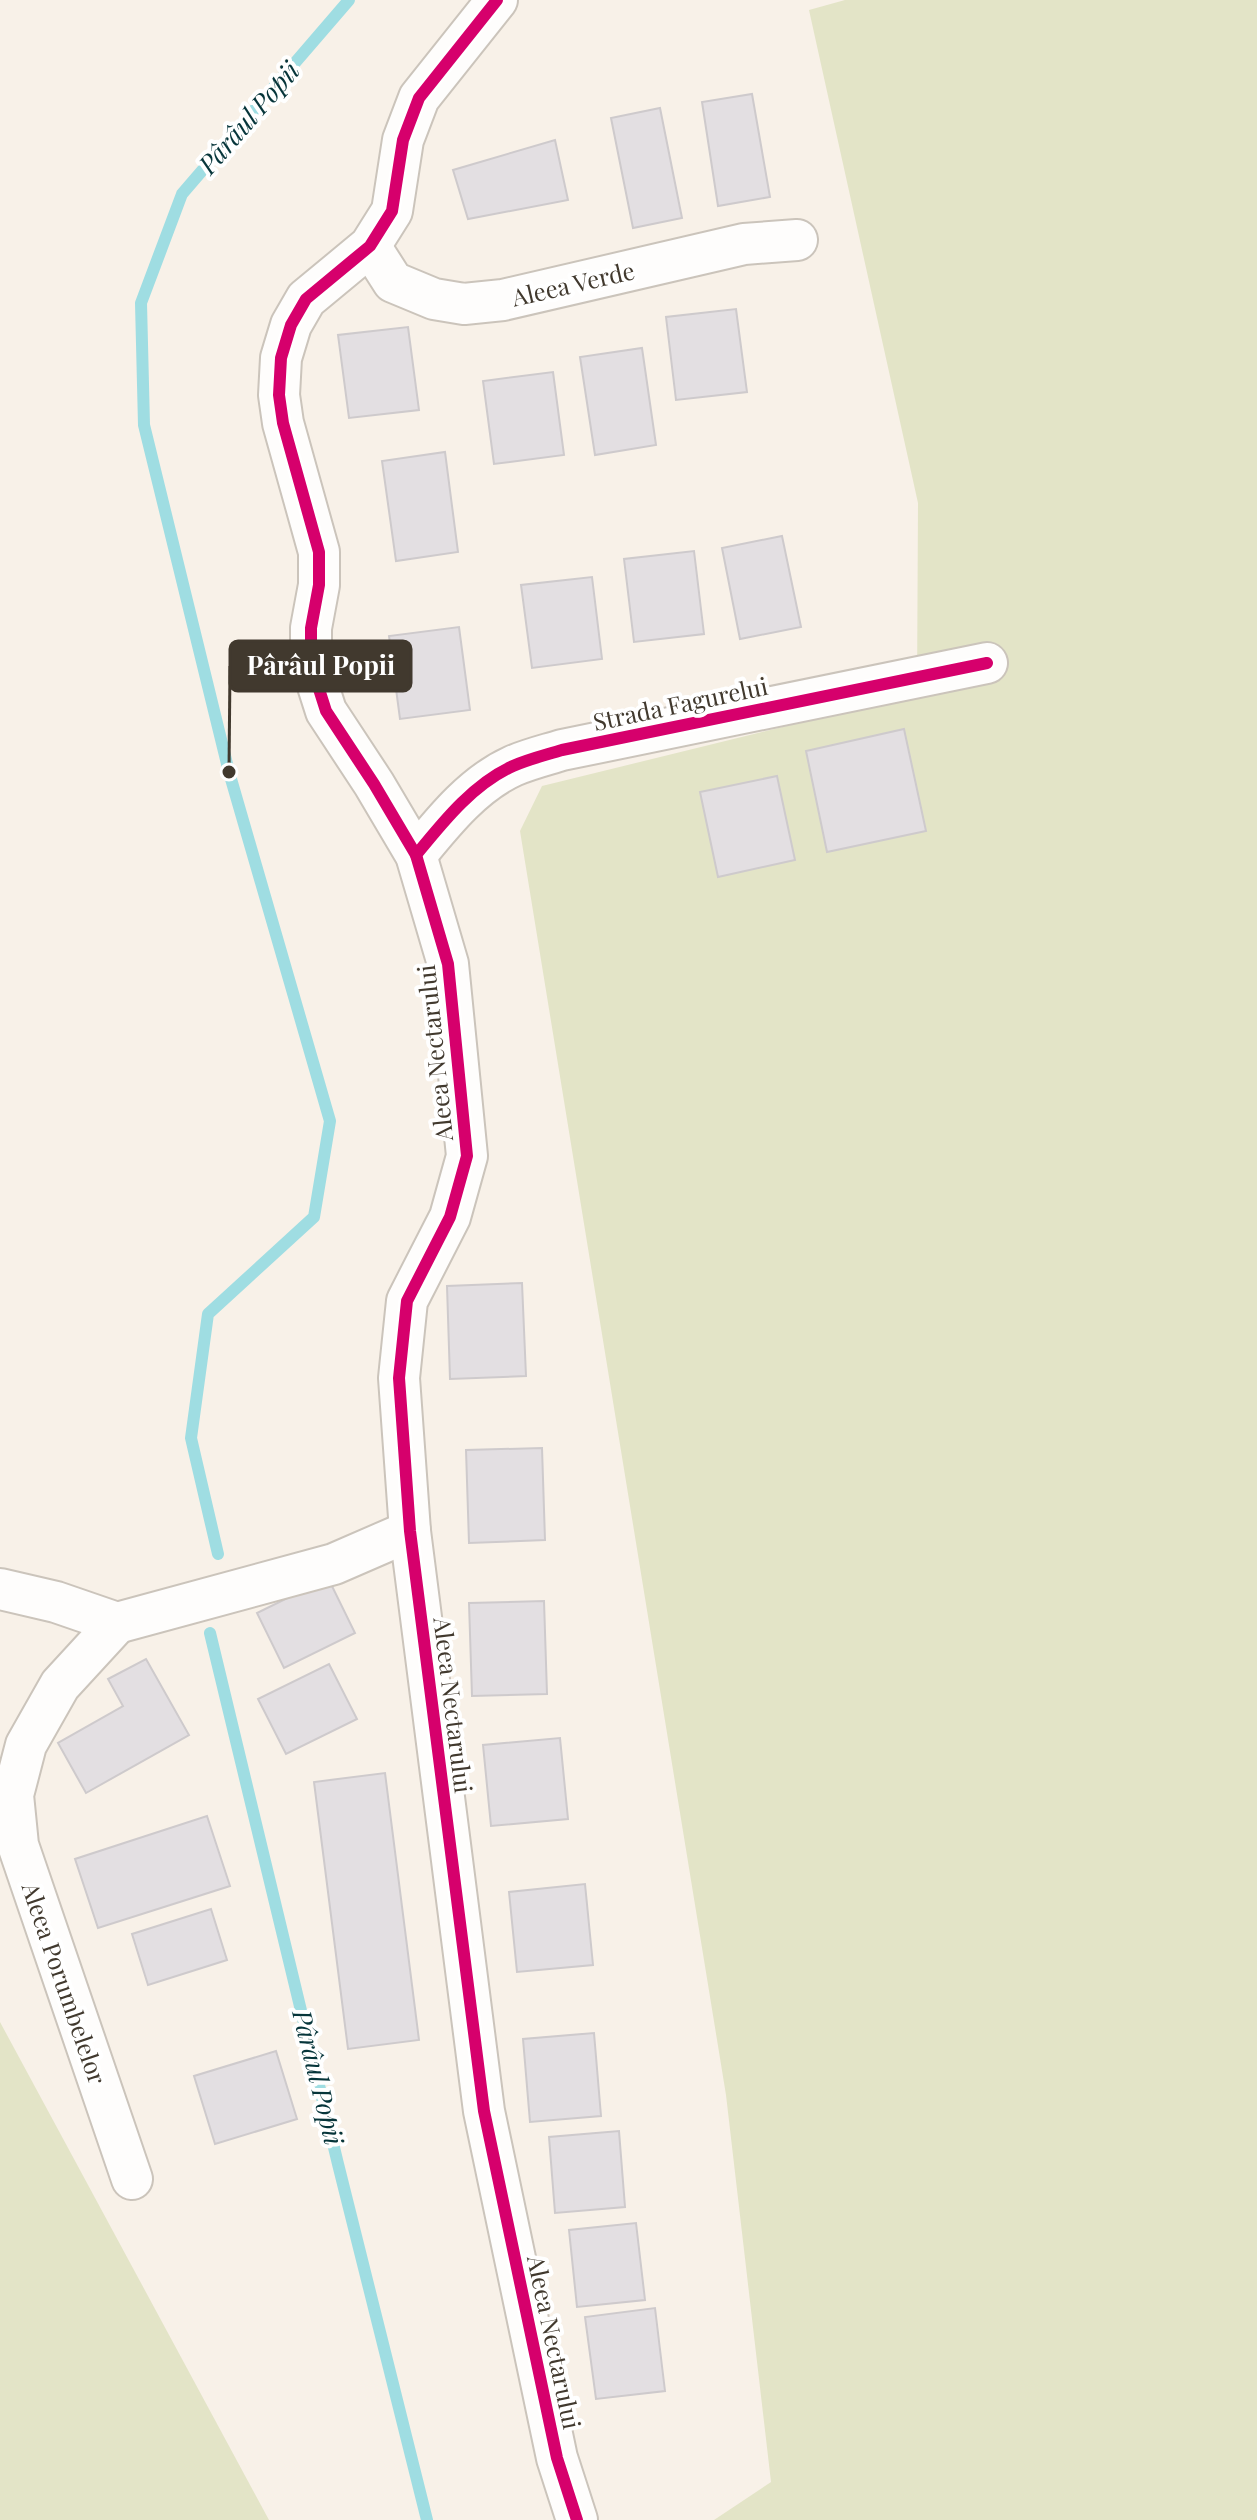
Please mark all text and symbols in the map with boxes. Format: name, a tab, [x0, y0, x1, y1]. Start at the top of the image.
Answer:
water label: Pârâul Popii	[189, 53, 307, 181]
street label: Aleea Verde	[508, 253, 637, 313]
callout: Pârâul Popii	[230, 641, 411, 691]
text: Pârâul Popii	[247, 647, 395, 682]
street label: Strada Fagurelui	[590, 669, 770, 737]
street label: Aleea Nectarului	[409, 963, 459, 1144]
street label: Aleea Nectarului	[427, 1614, 481, 1795]
street label: Aleea Porumbelelor	[15, 1877, 115, 2088]
water label: Pârâul Popii	[285, 2005, 353, 2149]
street label: Aleea Nectarului	[521, 2251, 589, 2432]

